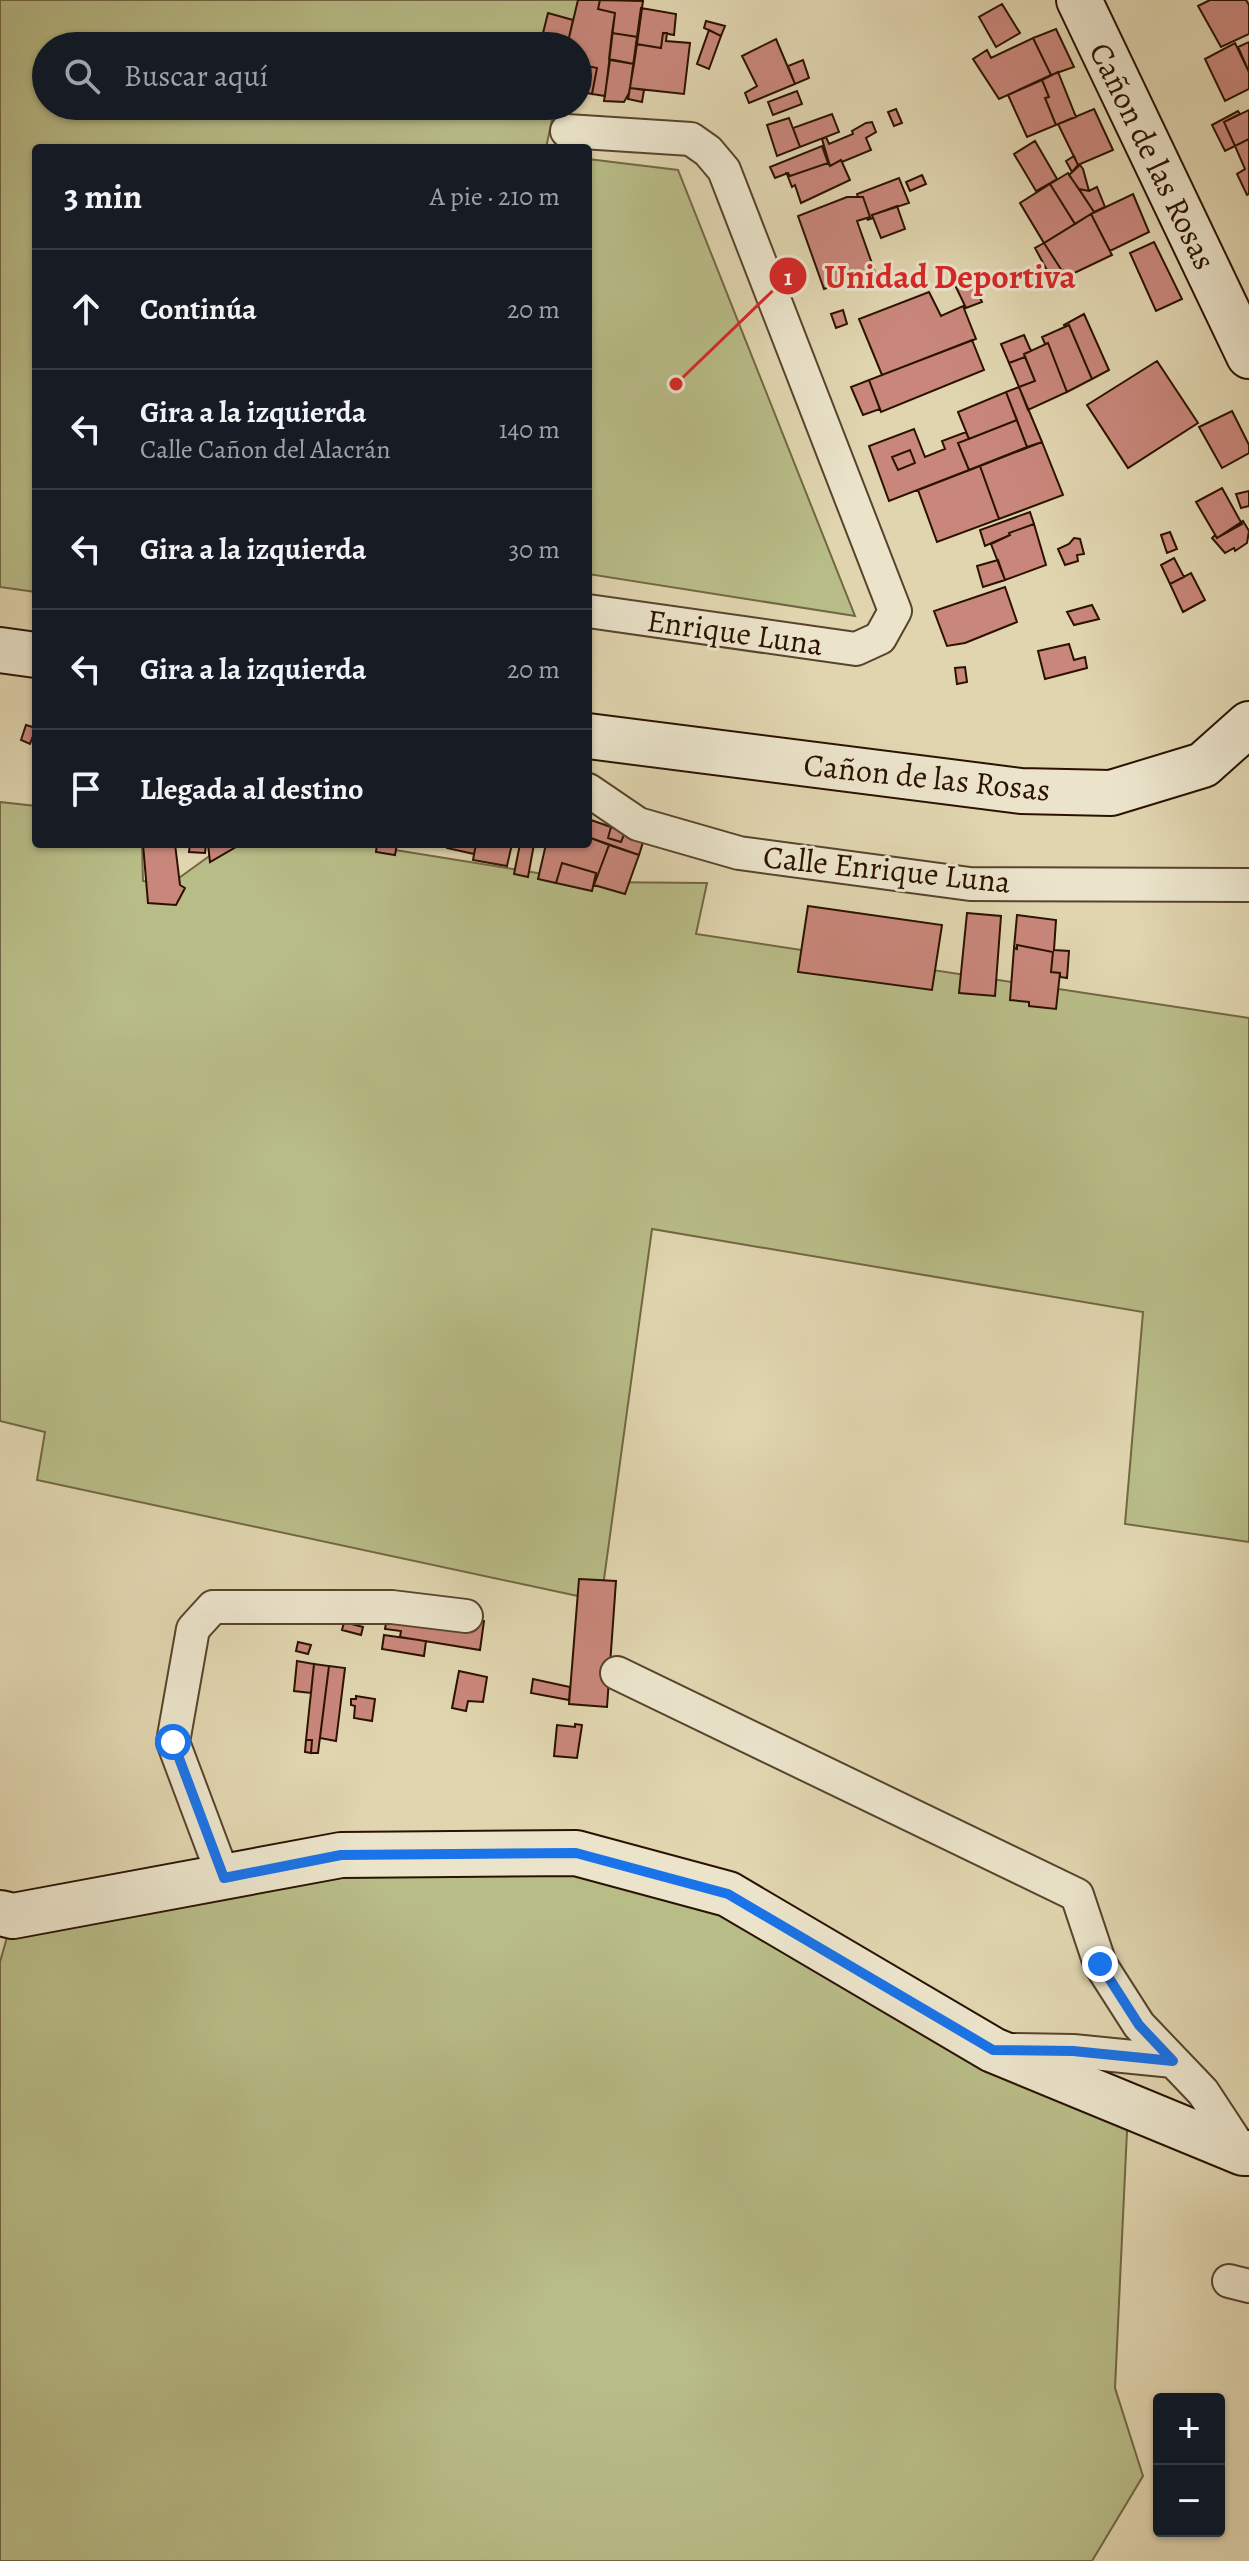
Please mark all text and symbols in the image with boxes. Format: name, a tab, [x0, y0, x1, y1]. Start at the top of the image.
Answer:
search box	[32, 32, 592, 120]
street label: Cañon de las Rosas	[1079, 35, 1227, 277]
icon: search	[60, 54, 104, 98]
text: Buscar aquí	[124, 56, 268, 96]
text: 3 min	[64, 173, 142, 220]
text: A pie · 210 m	[430, 179, 560, 214]
callout: Unidad Deportiva	[768, 247, 1091, 305]
text: Unidad Deportiva	[824, 253, 1076, 300]
text: 1	[784, 261, 793, 293]
icon: ahead	[64, 287, 108, 331]
text: Continúa	[140, 289, 257, 329]
text: 20 m	[507, 292, 560, 327]
text: Gira a la izquierda	[140, 392, 366, 432]
icon: left	[64, 407, 108, 451]
text: 140 m	[499, 412, 560, 447]
text: Calle Cañon del Alacrán	[140, 432, 391, 467]
icon: left	[64, 527, 108, 571]
text: Gira a la izquierda	[140, 529, 366, 569]
text: 30 m	[509, 532, 560, 567]
street label: Enrique Luna	[644, 598, 826, 666]
icon: left	[64, 647, 108, 691]
text: Gira a la izquierda	[140, 649, 366, 689]
text: 20 m	[507, 652, 560, 687]
street label: Cañon de las Rosas	[802, 742, 1052, 812]
icon: arrive	[64, 767, 108, 811]
text: Llegada al destino	[140, 769, 363, 809]
street label: Calle Enrique Luna	[761, 834, 1013, 904]
route start	[155, 1724, 191, 1760]
route end	[1082, 1946, 1118, 1982]
map controls	[1153, 2393, 1225, 2537]
button: +	[1153, 2393, 1225, 2465]
button: −	[1153, 2465, 1225, 2537]

